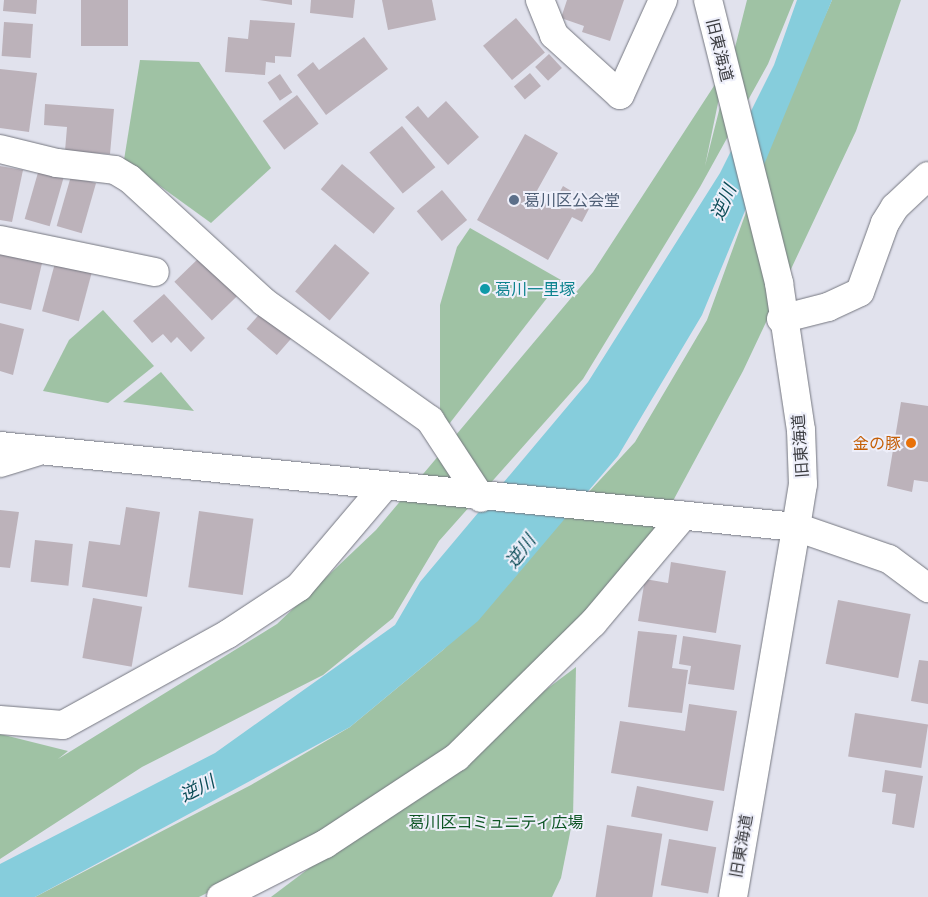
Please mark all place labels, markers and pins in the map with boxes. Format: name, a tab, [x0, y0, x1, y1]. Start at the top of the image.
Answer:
place label: 葛川区公会堂	[524, 190, 620, 210]
marker: 葛川区公会堂	[508, 194, 520, 206]
place label: 葛川一里塚	[495, 279, 575, 299]
marker: 葛川一里塚	[479, 283, 491, 295]
place label: 金の豚	[853, 433, 901, 453]
marker: 金の豚	[905, 437, 917, 449]

